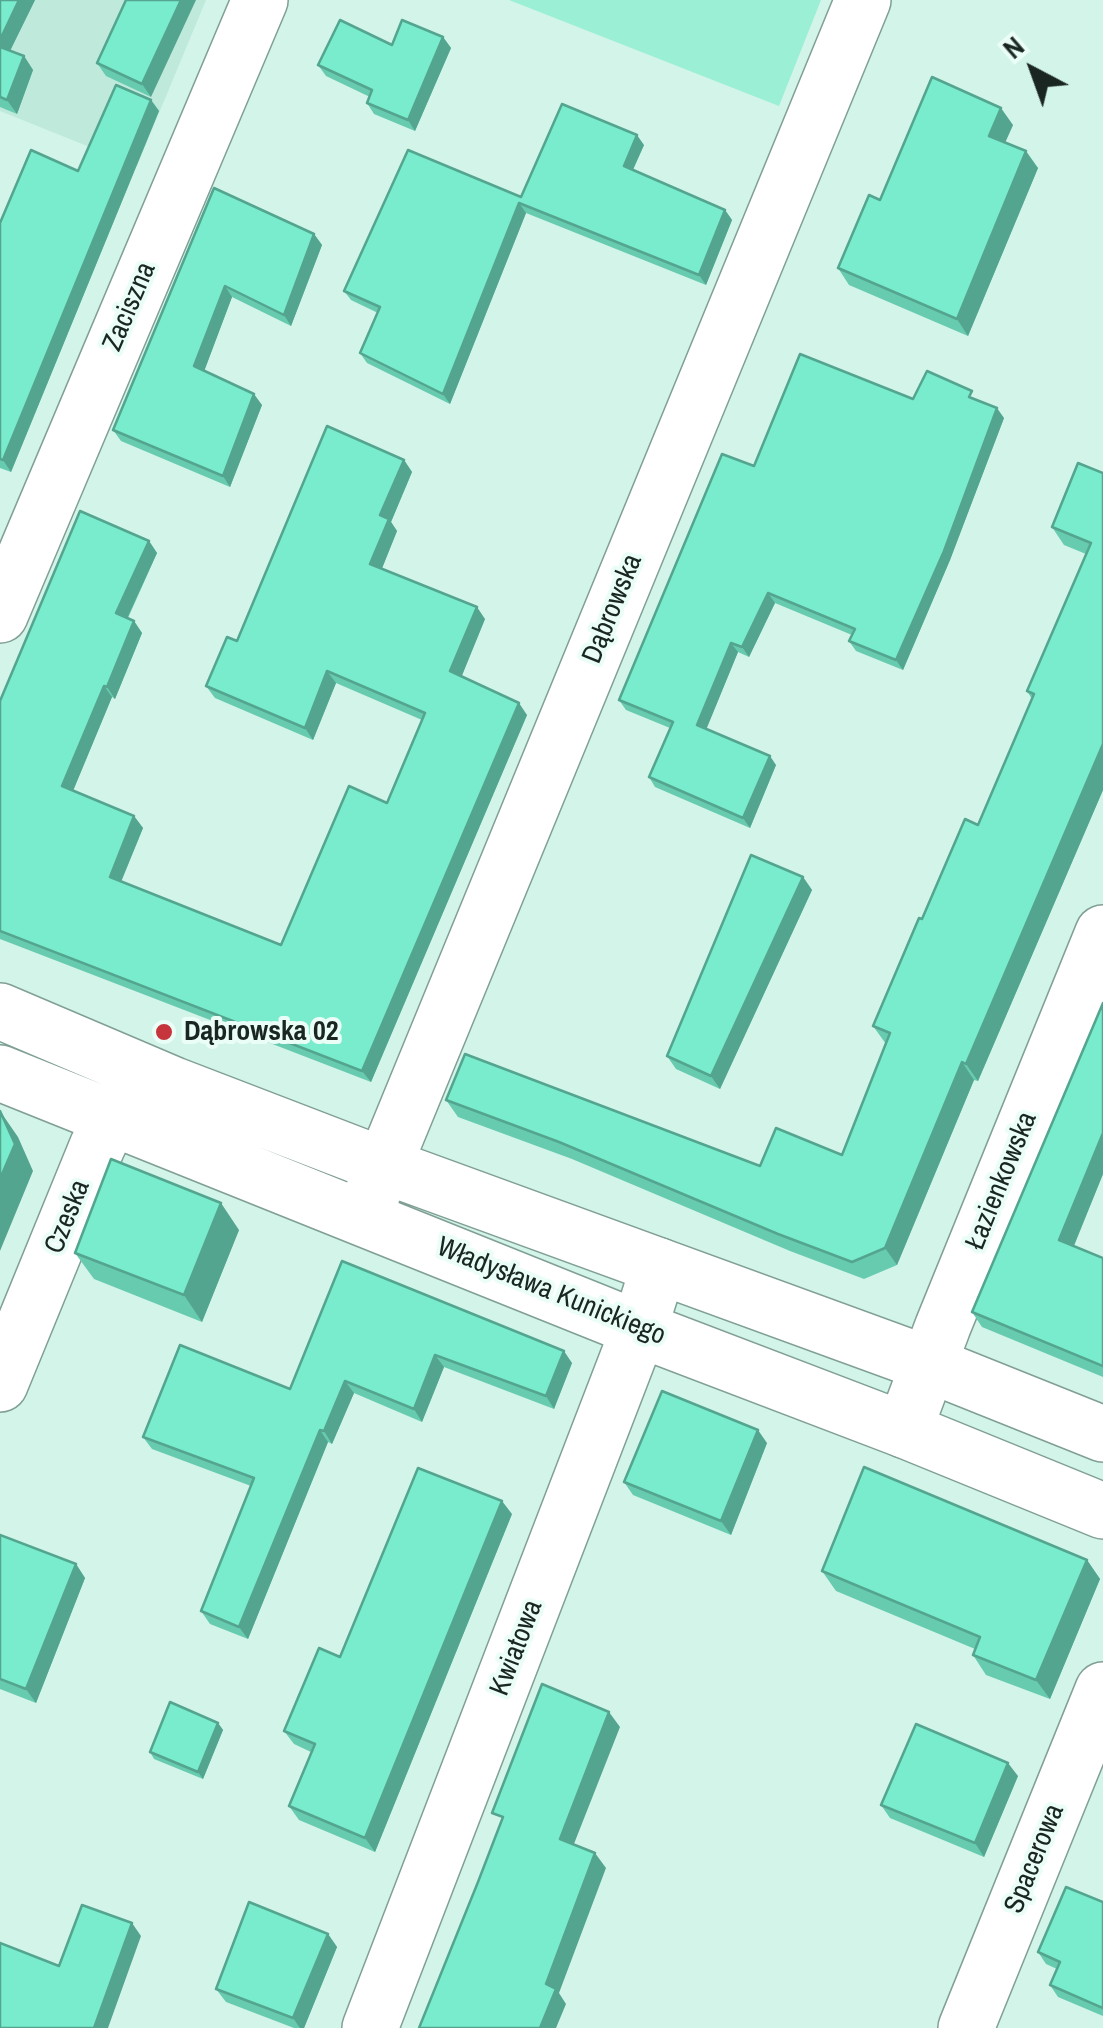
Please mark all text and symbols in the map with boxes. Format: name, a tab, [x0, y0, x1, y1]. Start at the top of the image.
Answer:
north arrow	[983, 20, 1083, 120]
text: N	[995, 28, 1032, 67]
street label: Zaciszna	[96, 258, 164, 356]
street label: Dąbrowska	[576, 549, 650, 669]
place label: Dąbrowska 02	[184, 1015, 338, 1049]
marker: Dąbrowska 02	[153, 1021, 175, 1043]
street label: Łazienkowska	[959, 1107, 1045, 1255]
street label: Czeska	[38, 1175, 98, 1259]
street label: Władysława Kunickiego	[432, 1231, 670, 1353]
street label: Kwiatowa	[483, 1596, 551, 1700]
street label: Spacerowa	[998, 1799, 1072, 1919]

